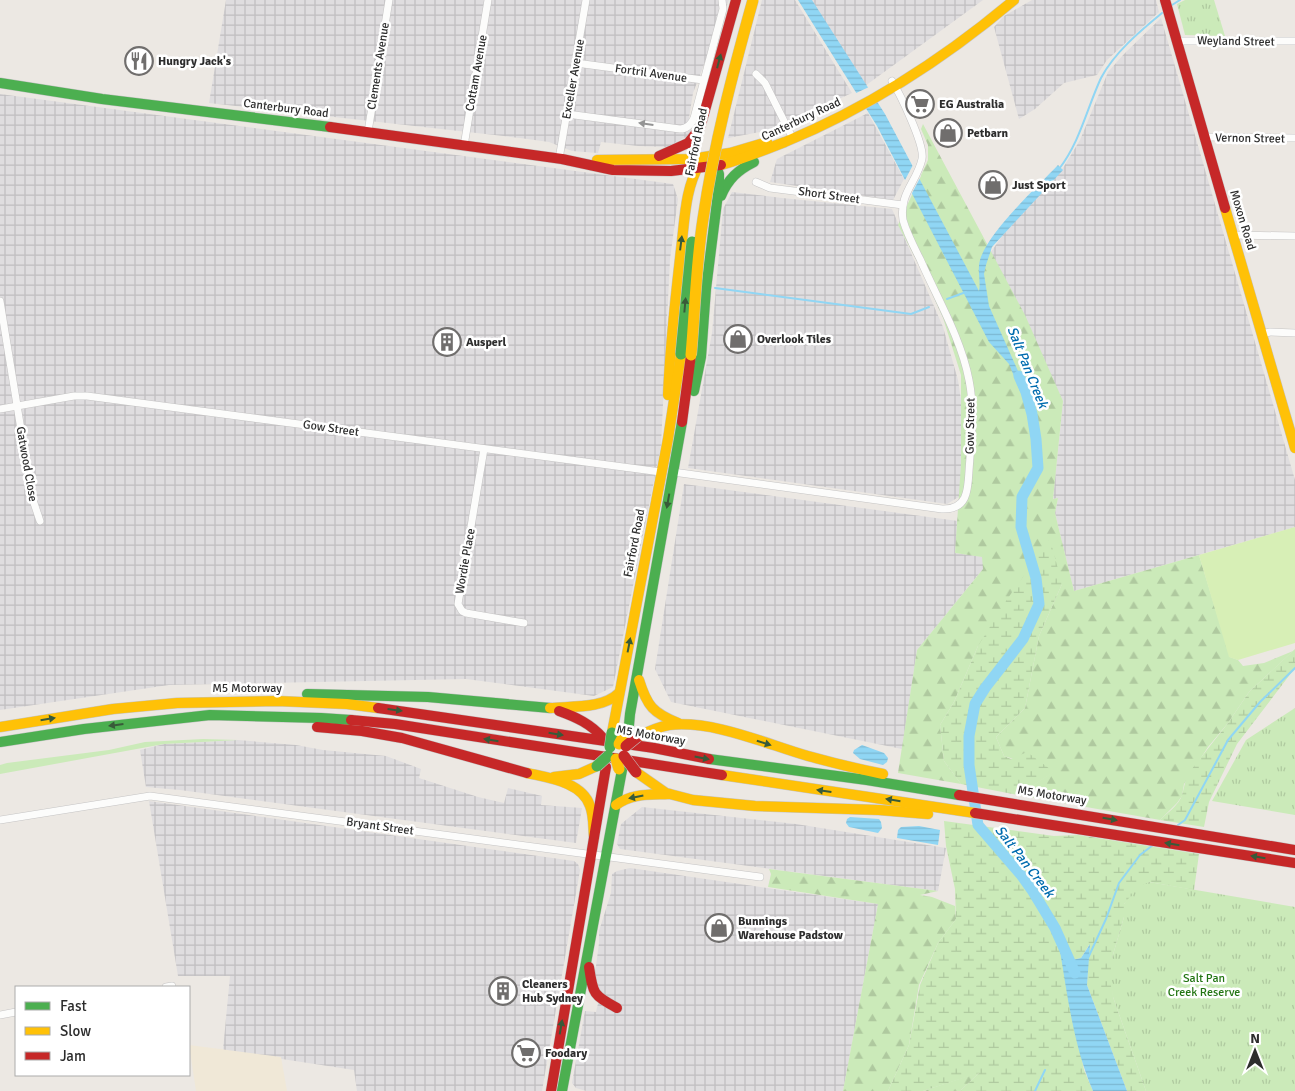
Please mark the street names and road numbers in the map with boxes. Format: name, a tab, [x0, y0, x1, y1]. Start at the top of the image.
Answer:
street label: Clements Avenue	[364, 21, 393, 111]
street label: Weyland Street	[1197, 33, 1275, 50]
street label: Cottam Avenue	[462, 34, 491, 113]
street label: Exceller Avenue	[559, 38, 588, 120]
street label: Fortril Avenue	[614, 61, 688, 86]
street label: Canterbury Road	[759, 95, 843, 144]
street label: Canterbury Road	[242, 96, 329, 121]
street label: Fairford Road	[682, 107, 711, 177]
street label: Vernon Street	[1215, 130, 1285, 147]
street label: Short Street	[797, 184, 861, 207]
street label: Moxon Road	[1226, 188, 1259, 252]
street label: Gow Street	[963, 398, 978, 454]
street label: Gow Street	[302, 417, 360, 440]
street label: Gatwood Close	[13, 425, 41, 503]
street label: Fairford Road	[621, 508, 648, 578]
street label: Wordie Place	[452, 527, 479, 595]
street label: M5 Motorway	[212, 681, 282, 696]
street label: M5 Motorway	[615, 722, 687, 749]
street label: M5 Motorway	[1016, 783, 1088, 808]
street label: Bryant Street	[345, 814, 415, 839]

